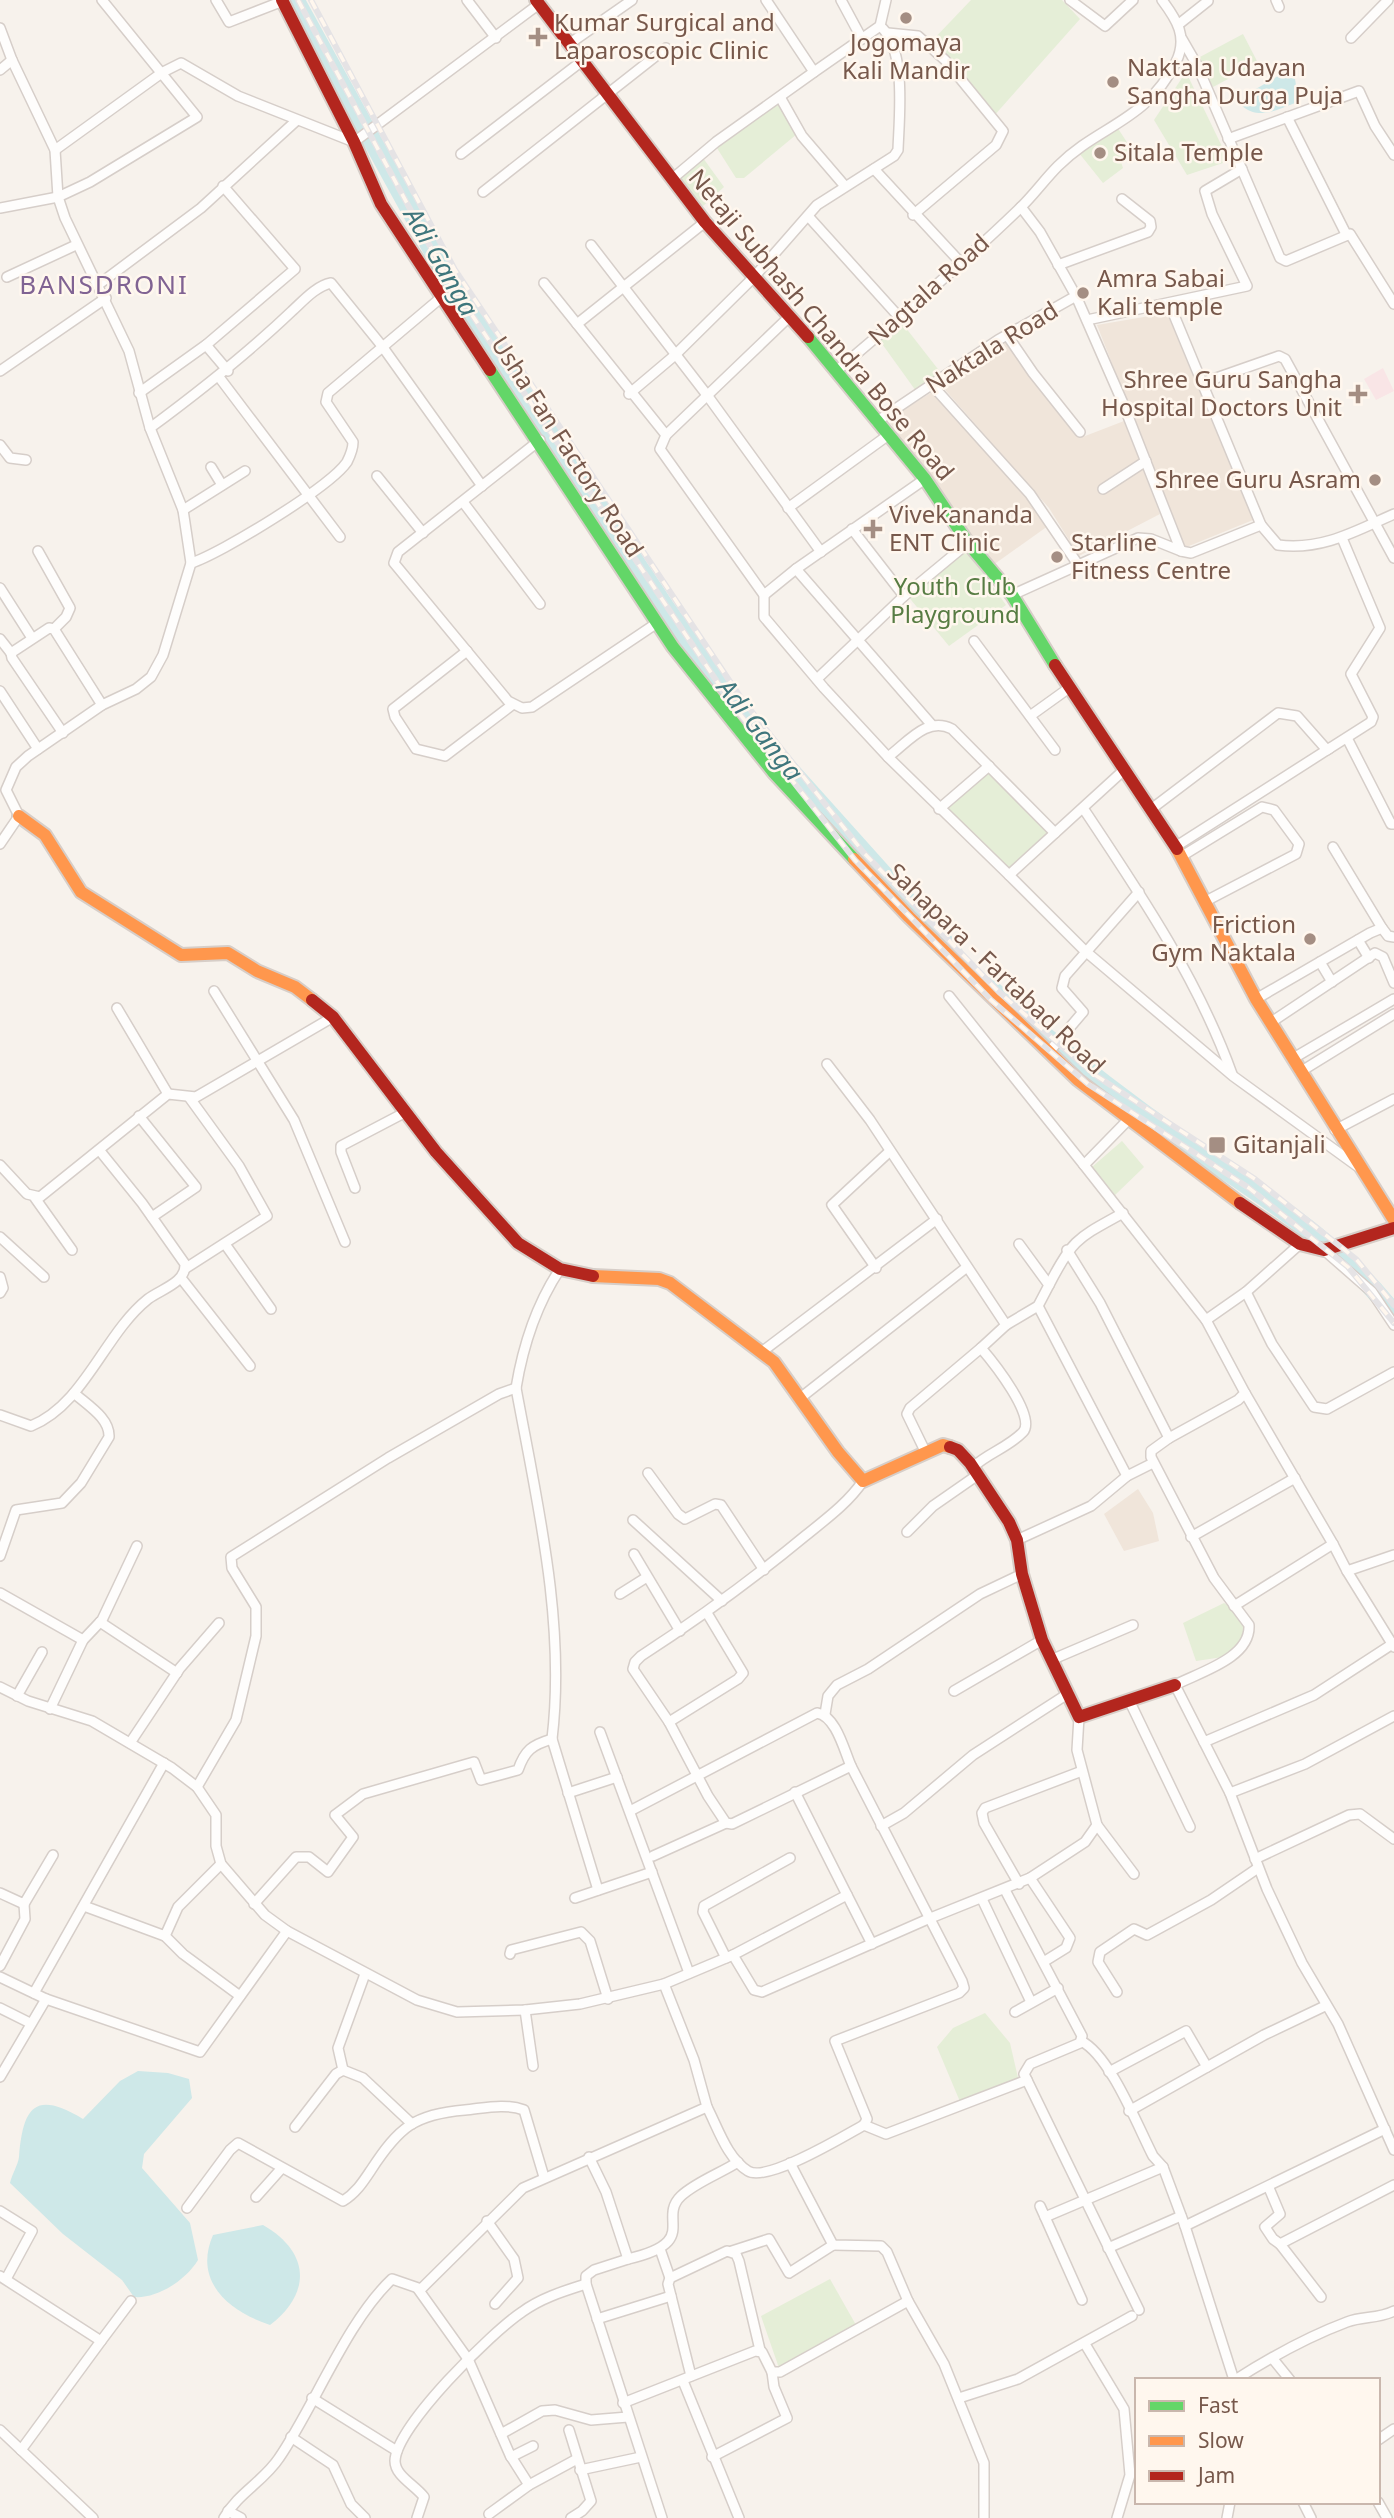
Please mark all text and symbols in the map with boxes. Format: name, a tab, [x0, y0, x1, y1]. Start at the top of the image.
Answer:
place label: Kumar Surgical and Laparoscopic Clinic	[554, 5, 775, 66]
marker: Jogomaya Kali Mandir	[898, 10, 914, 26]
place label: Jogomaya Kali Mandir	[842, 25, 970, 86]
marker: Kumar Surgical and Laparoscopic Clinic	[528, 27, 548, 47]
place label: Naktala Udayan Sangha Durga Puja	[1127, 50, 1343, 111]
marker: Naktala Udayan Sangha Durga Puja	[1105, 74, 1121, 90]
place label: Sitala Temple	[1114, 135, 1264, 168]
marker: Sitala Temple	[1092, 145, 1108, 161]
street label: Netaji Subhash Chandra Bose Road	[682, 161, 963, 487]
water label: Adi Ganga	[395, 199, 488, 323]
street label: Nagtala Road	[860, 226, 996, 352]
place label: Amra Sabai Kali temple	[1097, 261, 1225, 322]
district label: BANSDRONI	[19, 266, 189, 302]
marker: Amra Sabai Kali temple	[1075, 285, 1091, 301]
street label: Naktala Road	[919, 293, 1064, 401]
street label: Usha Fan Factory Road	[484, 329, 652, 563]
place label: Shree Guru Sangha Hospital Doctors Unit	[1101, 362, 1342, 423]
marker: Shree Guru Sangha Hospital Doctors Unit	[1348, 384, 1368, 404]
place label: Shree Guru Asram	[1155, 462, 1361, 495]
marker: Shree Guru Asram	[1367, 472, 1383, 488]
place label: Vivekananda ENT Clinic	[889, 497, 1033, 558]
marker: Vivekananda ENT Clinic	[863, 519, 883, 539]
place label: Starline Fitness Centre	[1071, 525, 1231, 586]
marker: Starline Fitness Centre	[1049, 549, 1065, 565]
park label: Youth Club Playground	[890, 569, 1020, 630]
water label: Adi Ganga	[708, 669, 812, 788]
street label: Sahapara - Fartabad Road	[881, 855, 1113, 1081]
place label: Friction Gym Naktala	[1151, 907, 1296, 968]
marker: Friction Gym Naktala	[1302, 931, 1318, 947]
place label: Gitanjali	[1233, 1127, 1326, 1160]
marker: Gitanjali	[1207, 1135, 1227, 1155]
legend	[1135, 2378, 1380, 2504]
text: Fast	[1198, 2391, 1239, 2419]
text: Slow	[1198, 2426, 1244, 2454]
text: Jam	[1196, 2461, 1235, 2489]

